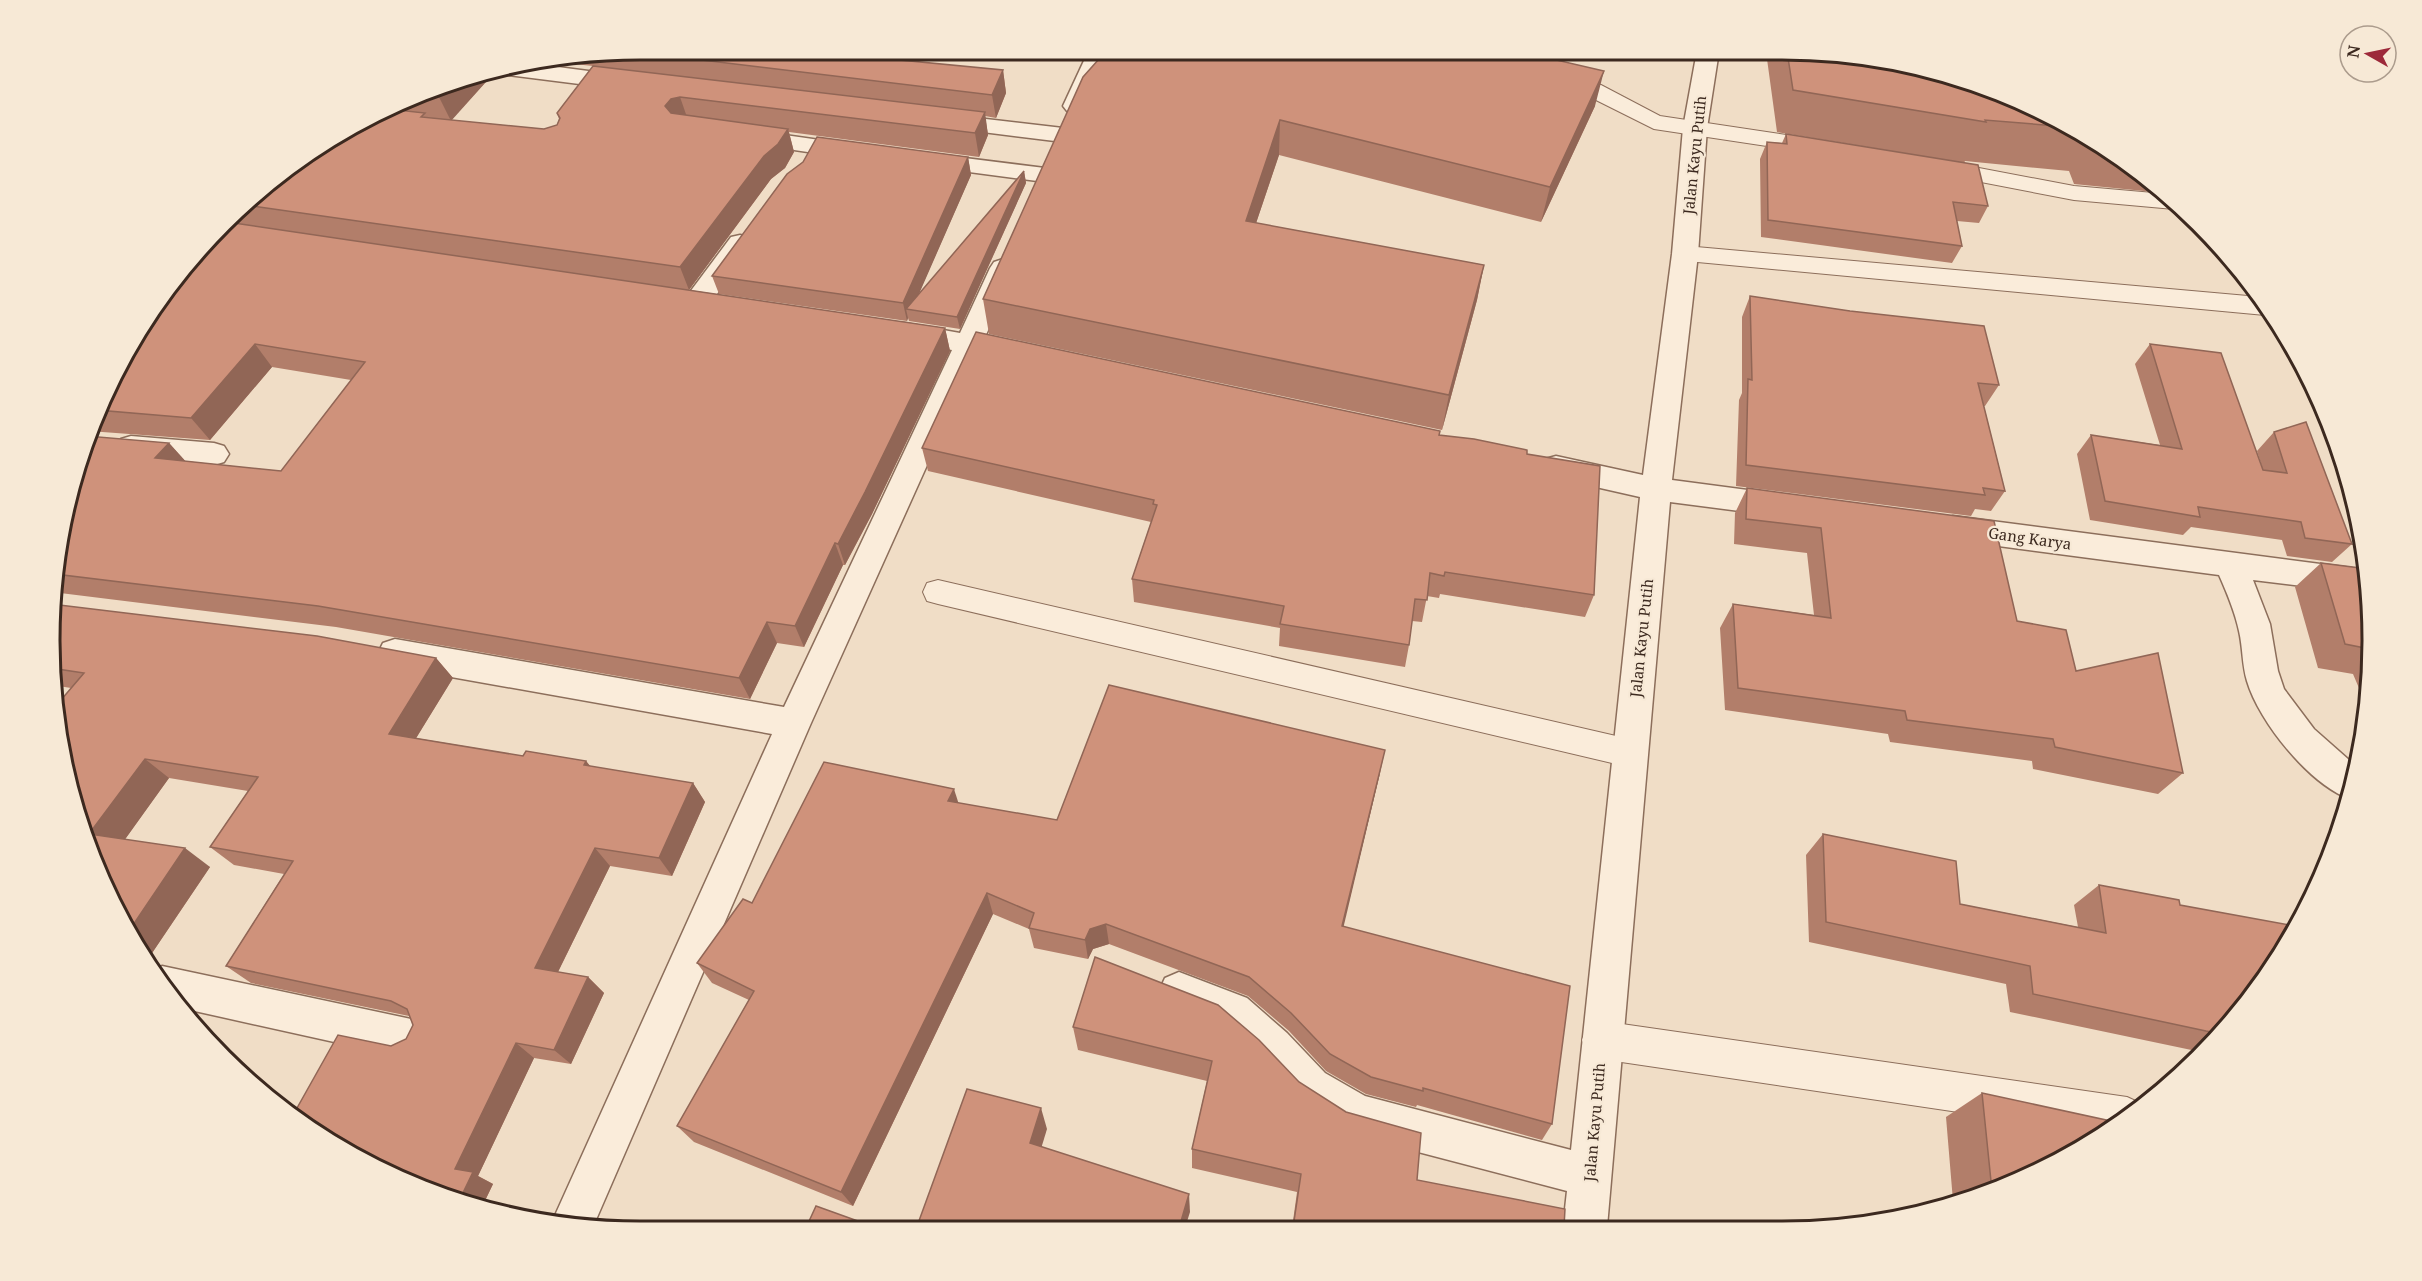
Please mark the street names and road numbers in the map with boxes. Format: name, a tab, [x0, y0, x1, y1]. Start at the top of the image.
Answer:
street label: Jalan Kayu Putih	[1678, 94, 1710, 216]
street label: Gang Karya	[1987, 522, 2073, 554]
street label: Jalan Kayu Putih	[1625, 577, 1657, 699]
street label: Jalan Kayu Putih	[1579, 1061, 1609, 1183]

